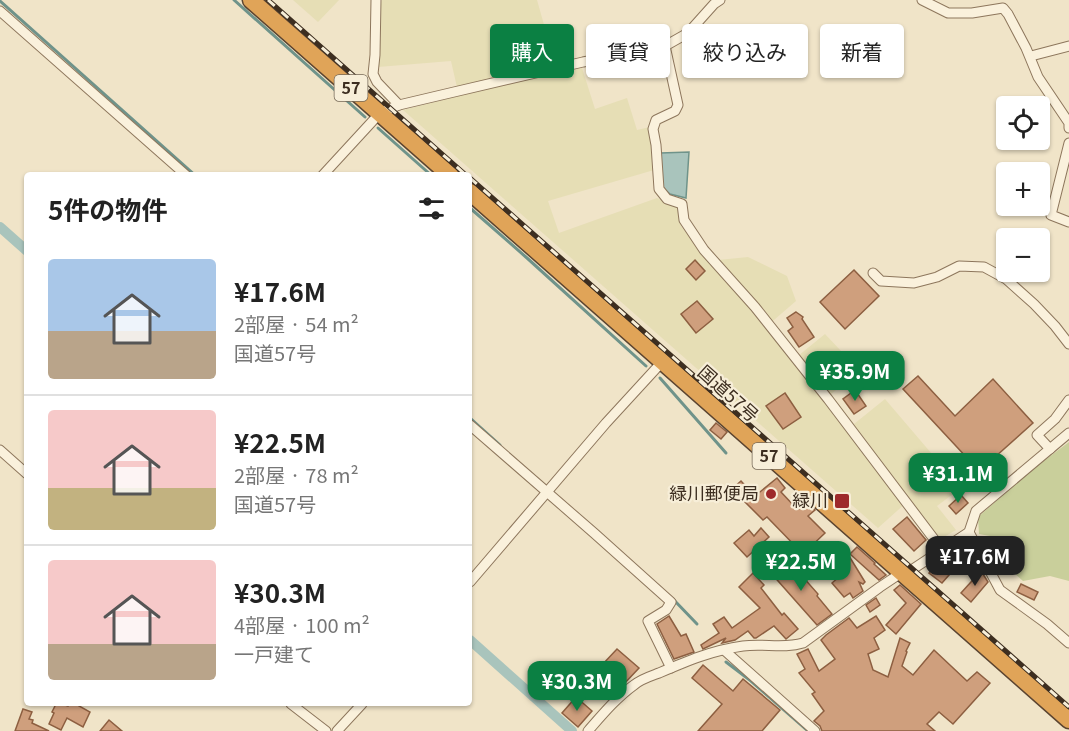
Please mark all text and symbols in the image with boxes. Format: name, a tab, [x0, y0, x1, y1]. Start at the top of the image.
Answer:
chip: 購入	[490, 24, 574, 78]
chip: 賃貸	[586, 24, 670, 78]
chip: 絞り込み	[682, 24, 808, 78]
chip: 新着	[820, 24, 904, 78]
road number: 57	[334, 75, 368, 101]
map controls	[996, 96, 1050, 282]
button: locate	[996, 96, 1050, 150]
button: +	[996, 162, 1050, 216]
text: 5件の物件	[48, 190, 167, 227]
icon: filters	[415, 192, 448, 225]
button: −	[996, 228, 1050, 282]
text: ¥17.6M	[234, 272, 326, 309]
icon: home	[96, 283, 168, 355]
text: 2部屋 · 54 m²	[234, 309, 359, 338]
text: 国道57号	[234, 338, 316, 367]
pin: ¥35.9M	[806, 351, 904, 402]
text: ¥35.9M	[820, 356, 890, 385]
street label: 国道57号	[693, 358, 766, 427]
text: ¥22.5M	[234, 423, 326, 460]
icon: home	[96, 434, 168, 506]
road number: 57	[752, 443, 786, 469]
pin: ¥31.1M	[909, 453, 1007, 504]
text: ¥31.1M	[923, 458, 993, 487]
text: 2部屋 · 78 m²	[234, 460, 359, 489]
place label: 緑川郵便局	[669, 479, 759, 505]
place label: 緑川	[792, 486, 828, 512]
marker: 緑川郵便局	[764, 487, 778, 501]
text: 国道57号	[234, 489, 316, 518]
marker: 緑川	[833, 492, 851, 510]
pin: ¥17.6M	[926, 536, 1024, 587]
pin: ¥22.5M	[752, 541, 850, 592]
text: ¥17.6M	[940, 541, 1010, 570]
text: ¥22.5M	[766, 546, 836, 575]
text: ¥30.3M	[234, 573, 326, 610]
icon: home	[96, 584, 168, 656]
text: 4部屋 · 100 m²	[234, 610, 370, 639]
text: 一戸建て	[234, 639, 314, 668]
pin: ¥30.3M	[528, 661, 626, 712]
text: ¥30.3M	[542, 666, 612, 695]

